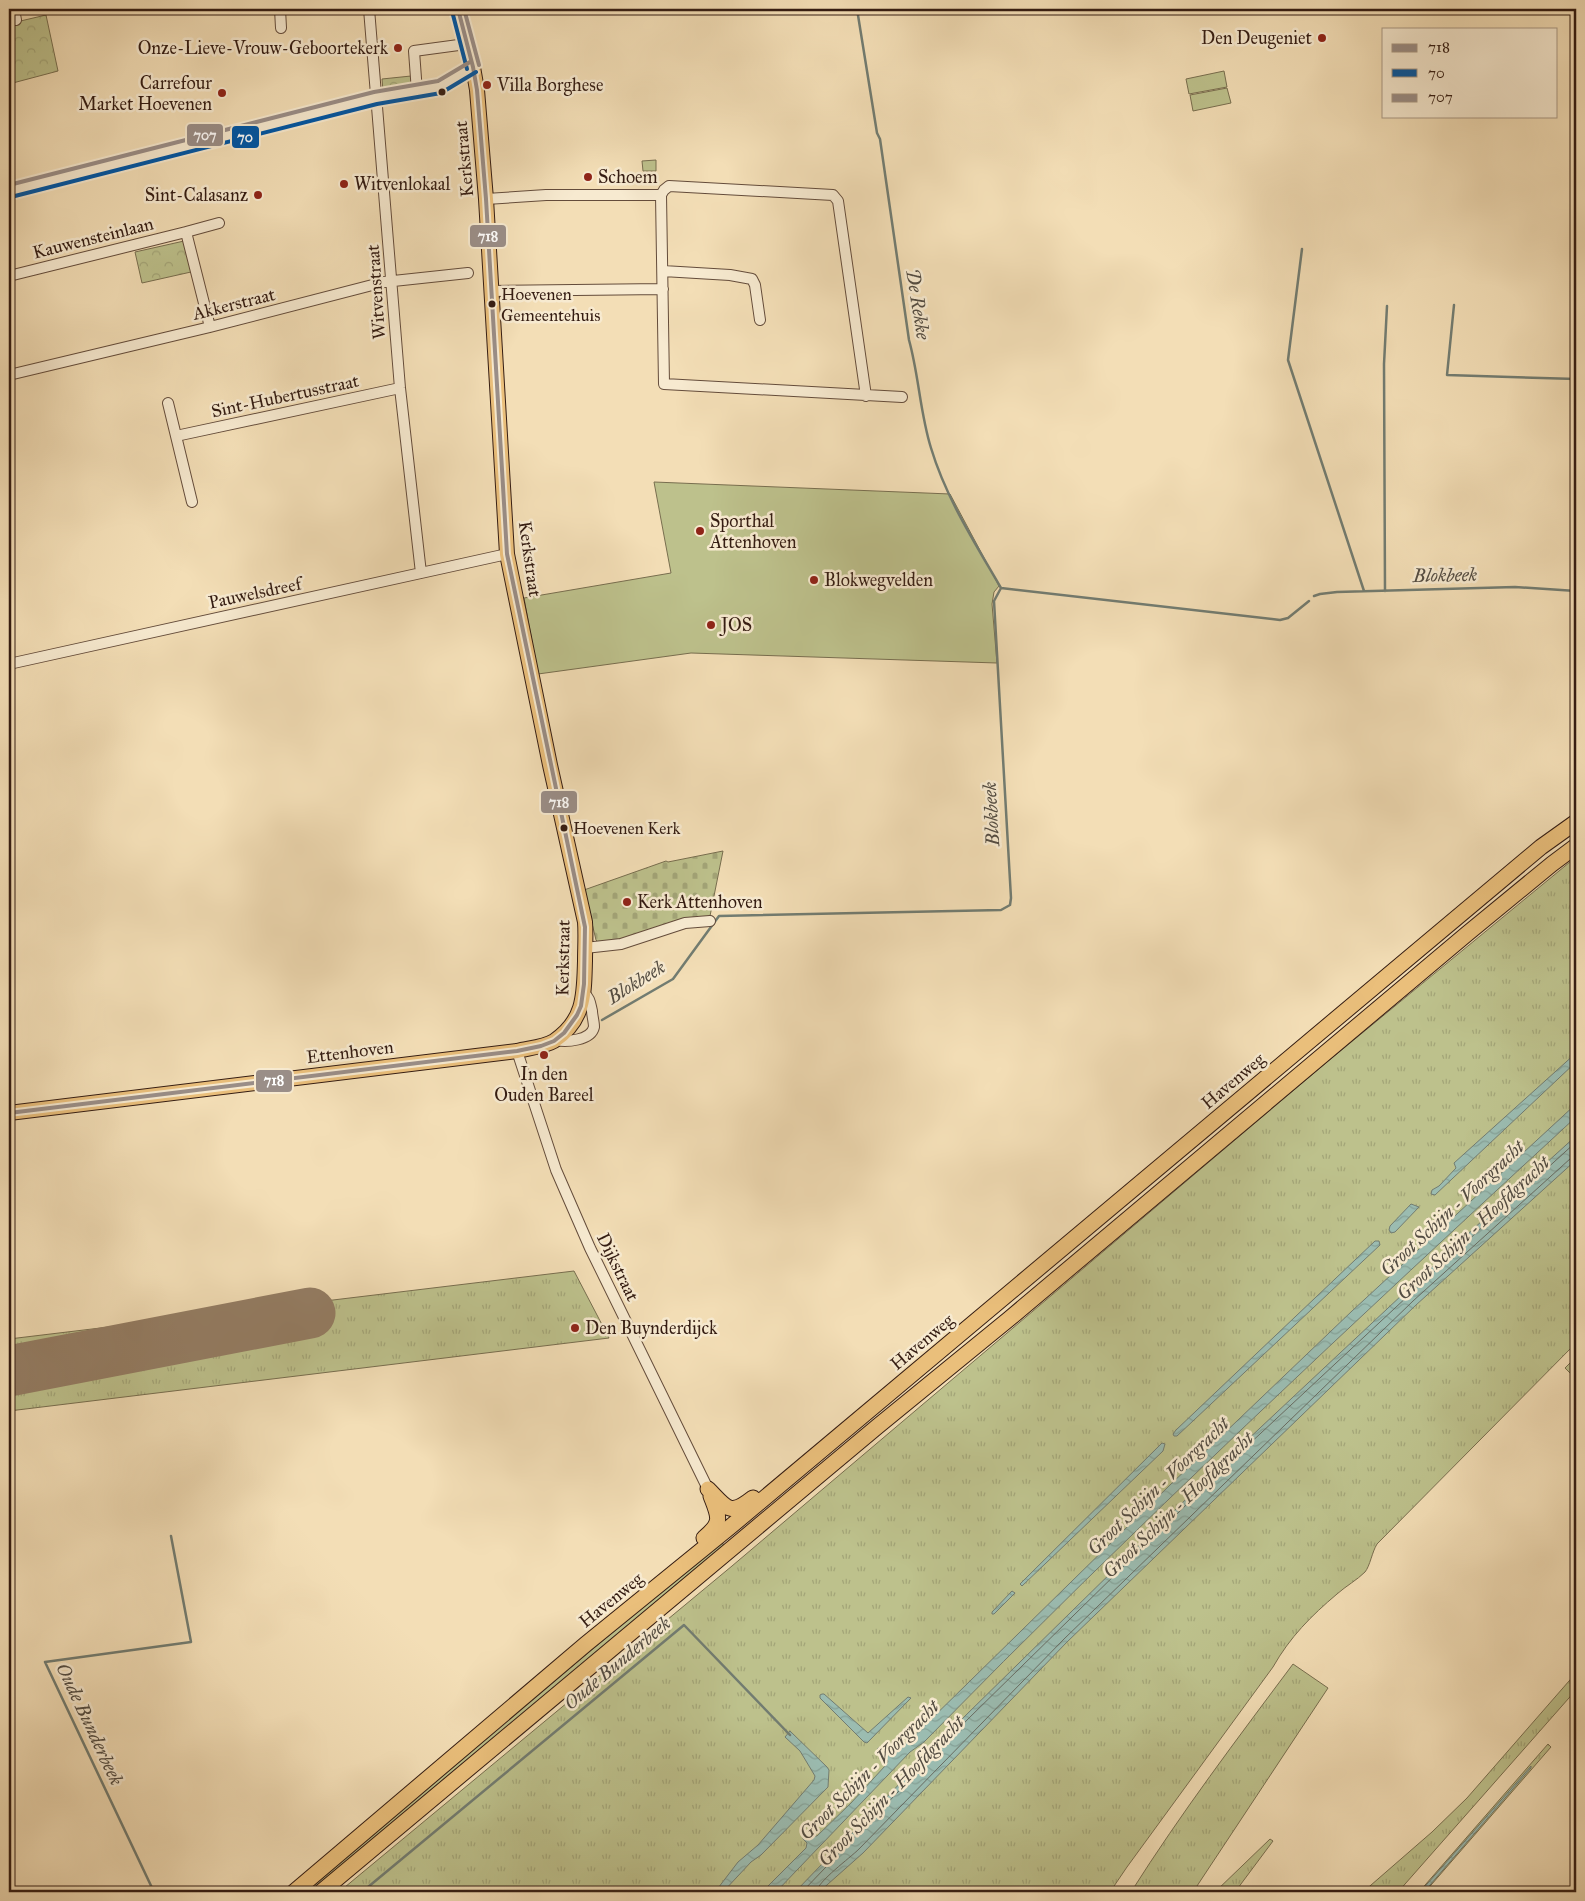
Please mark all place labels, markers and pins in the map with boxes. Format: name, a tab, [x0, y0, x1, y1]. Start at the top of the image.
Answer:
place label: Den Deugeniet	[1201, 27, 1313, 50]
marker: Den Deugeniet	[1316, 32, 1328, 44]
place label: Onze-Lieve-Vrouw-Geboortekerk	[138, 37, 389, 59]
marker: Onze-Lieve-Vrouw-Geboortekerk	[392, 42, 404, 54]
place label: Carrefour Market Hoevenen	[78, 72, 212, 115]
place label: Villa Borghese	[496, 74, 603, 97]
marker: Villa Borghese	[481, 79, 493, 91]
marker: Carrefour Market Hoevenen	[216, 87, 228, 99]
unlabelled marker	[437, 87, 447, 97]
place label: Schoem	[598, 166, 658, 188]
marker: Schoem	[582, 171, 594, 183]
place label: Witvenlokaal	[354, 173, 450, 195]
marker: Witvenlokaal	[338, 178, 350, 190]
place label: Sint-Calasanz	[145, 184, 248, 206]
marker: Sint-Calasanz	[252, 189, 264, 201]
place label: Hoevenen Gemeentehuis	[501, 284, 600, 326]
marker: Hoevenen Gemeentehuis	[487, 299, 497, 309]
place label: Sporthal Attenhoven	[709, 510, 797, 553]
marker: Sporthal Attenhoven	[694, 525, 706, 537]
place label: Blokwegvelden	[824, 569, 933, 592]
marker: Blokwegvelden	[808, 574, 820, 586]
place label: JOS	[719, 614, 752, 637]
marker: JOS	[705, 619, 717, 631]
place label: Hoevenen Kerk	[573, 818, 681, 839]
marker: Hoevenen Kerk	[559, 823, 569, 833]
place label: Kerk Attenhoven	[637, 891, 763, 913]
marker: Kerk Attenhoven	[621, 896, 633, 908]
marker: In den Ouden Bareel	[538, 1049, 550, 1061]
place label: In den Ouden Bareel	[494, 1063, 594, 1106]
place label: Den Buynderdijck	[585, 1317, 718, 1339]
marker: Den Buynderdijck	[569, 1322, 581, 1334]

